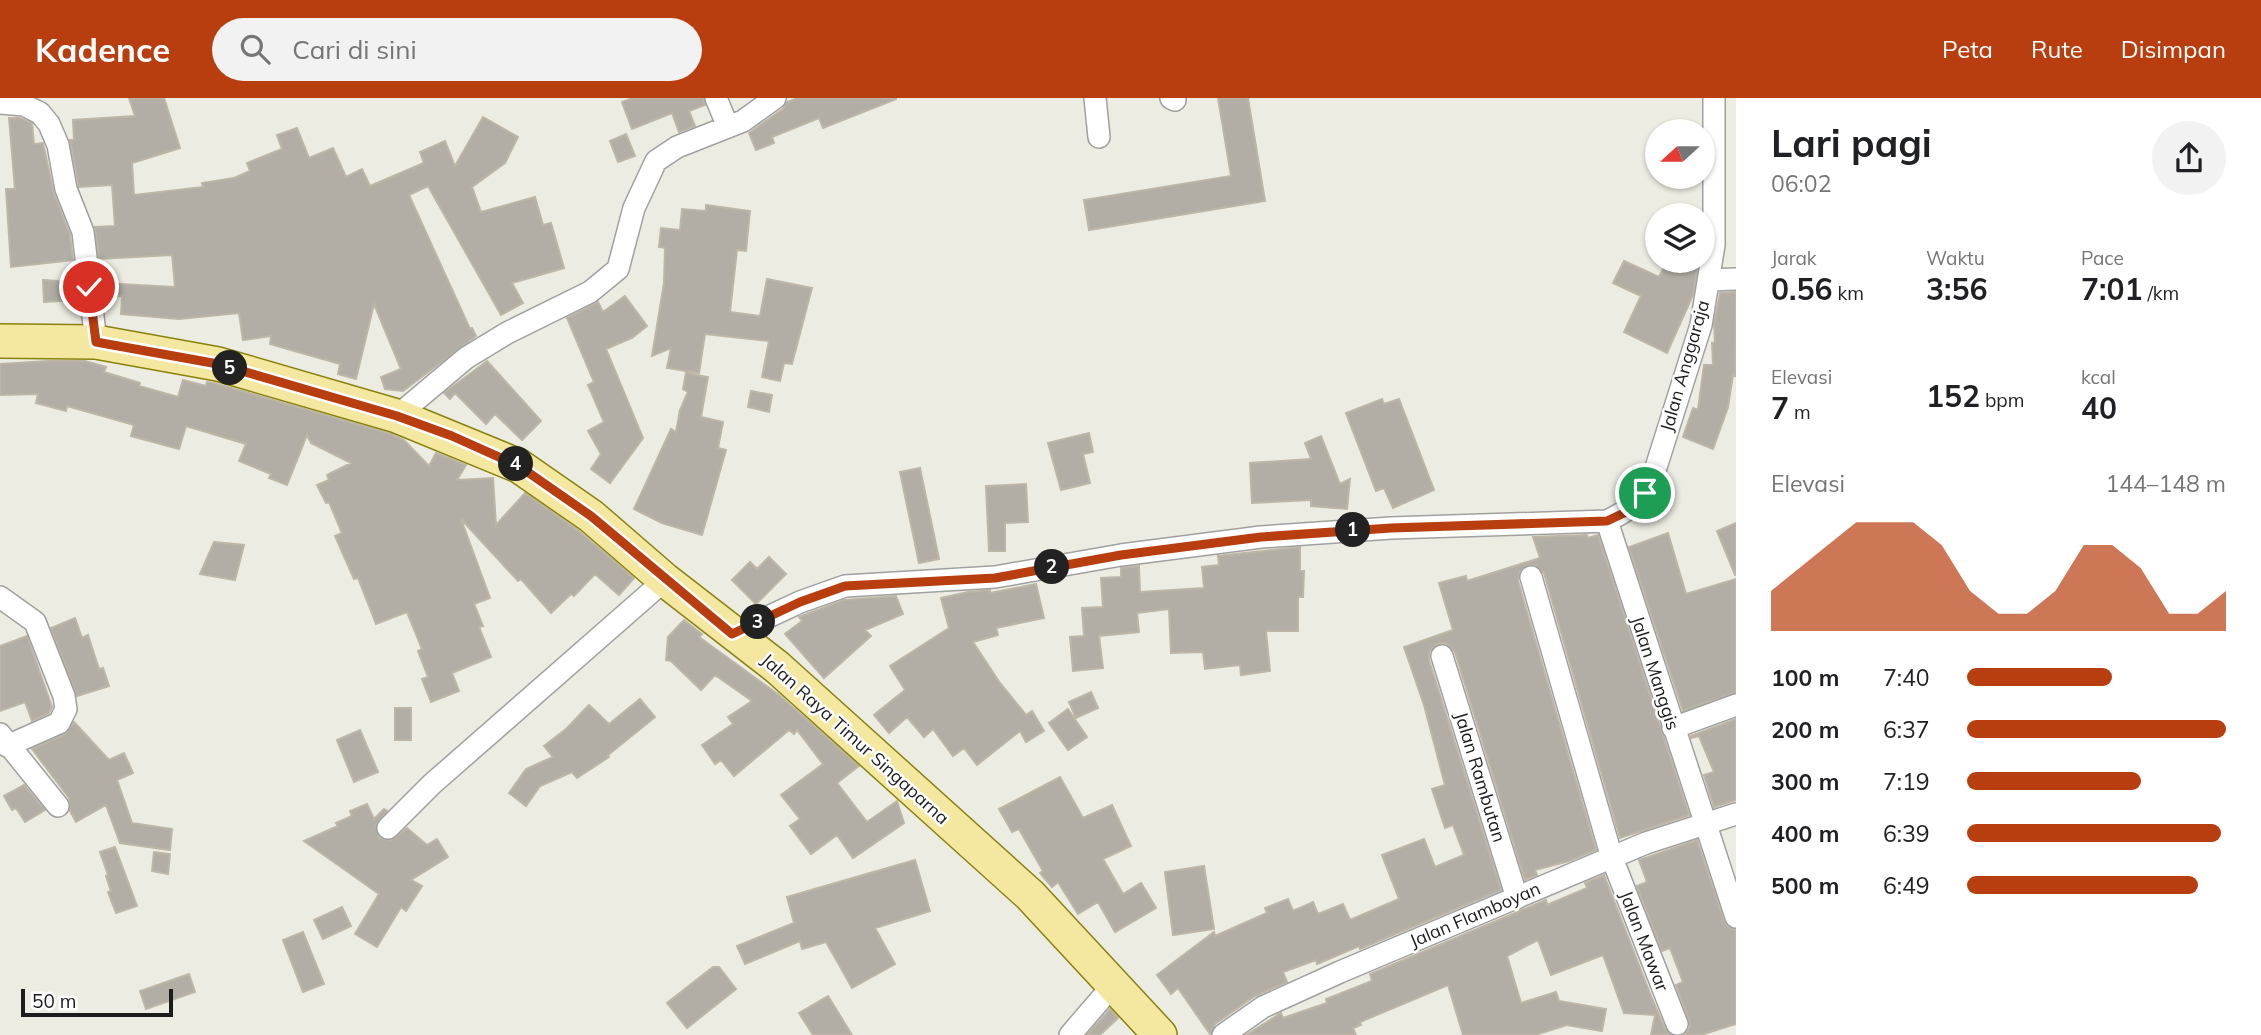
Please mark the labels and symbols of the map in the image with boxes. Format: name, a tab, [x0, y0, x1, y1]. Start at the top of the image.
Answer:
north arrow	[1645, 119, 1715, 189]
pin	[59, 257, 119, 317]
street label: Jalan Anggaraja	[1655, 297, 1714, 434]
pin: 5	[212, 350, 247, 386]
pin: 4	[498, 446, 534, 482]
pin	[1615, 463, 1675, 523]
pin: 1	[1336, 512, 1370, 548]
pin: 2	[1034, 550, 1070, 584]
pin: 3	[740, 604, 776, 640]
street label: Jalan Manggis	[1626, 613, 1685, 733]
street label: Jalan Raya Timur Singaparna	[757, 648, 954, 829]
street label: Jalan Rambutan	[1450, 709, 1511, 845]
street label: Jalan Flamboyan	[1406, 877, 1544, 952]
street label: Jalan Mawar	[1615, 887, 1674, 995]
scale bar	[21, 986, 173, 1018]

